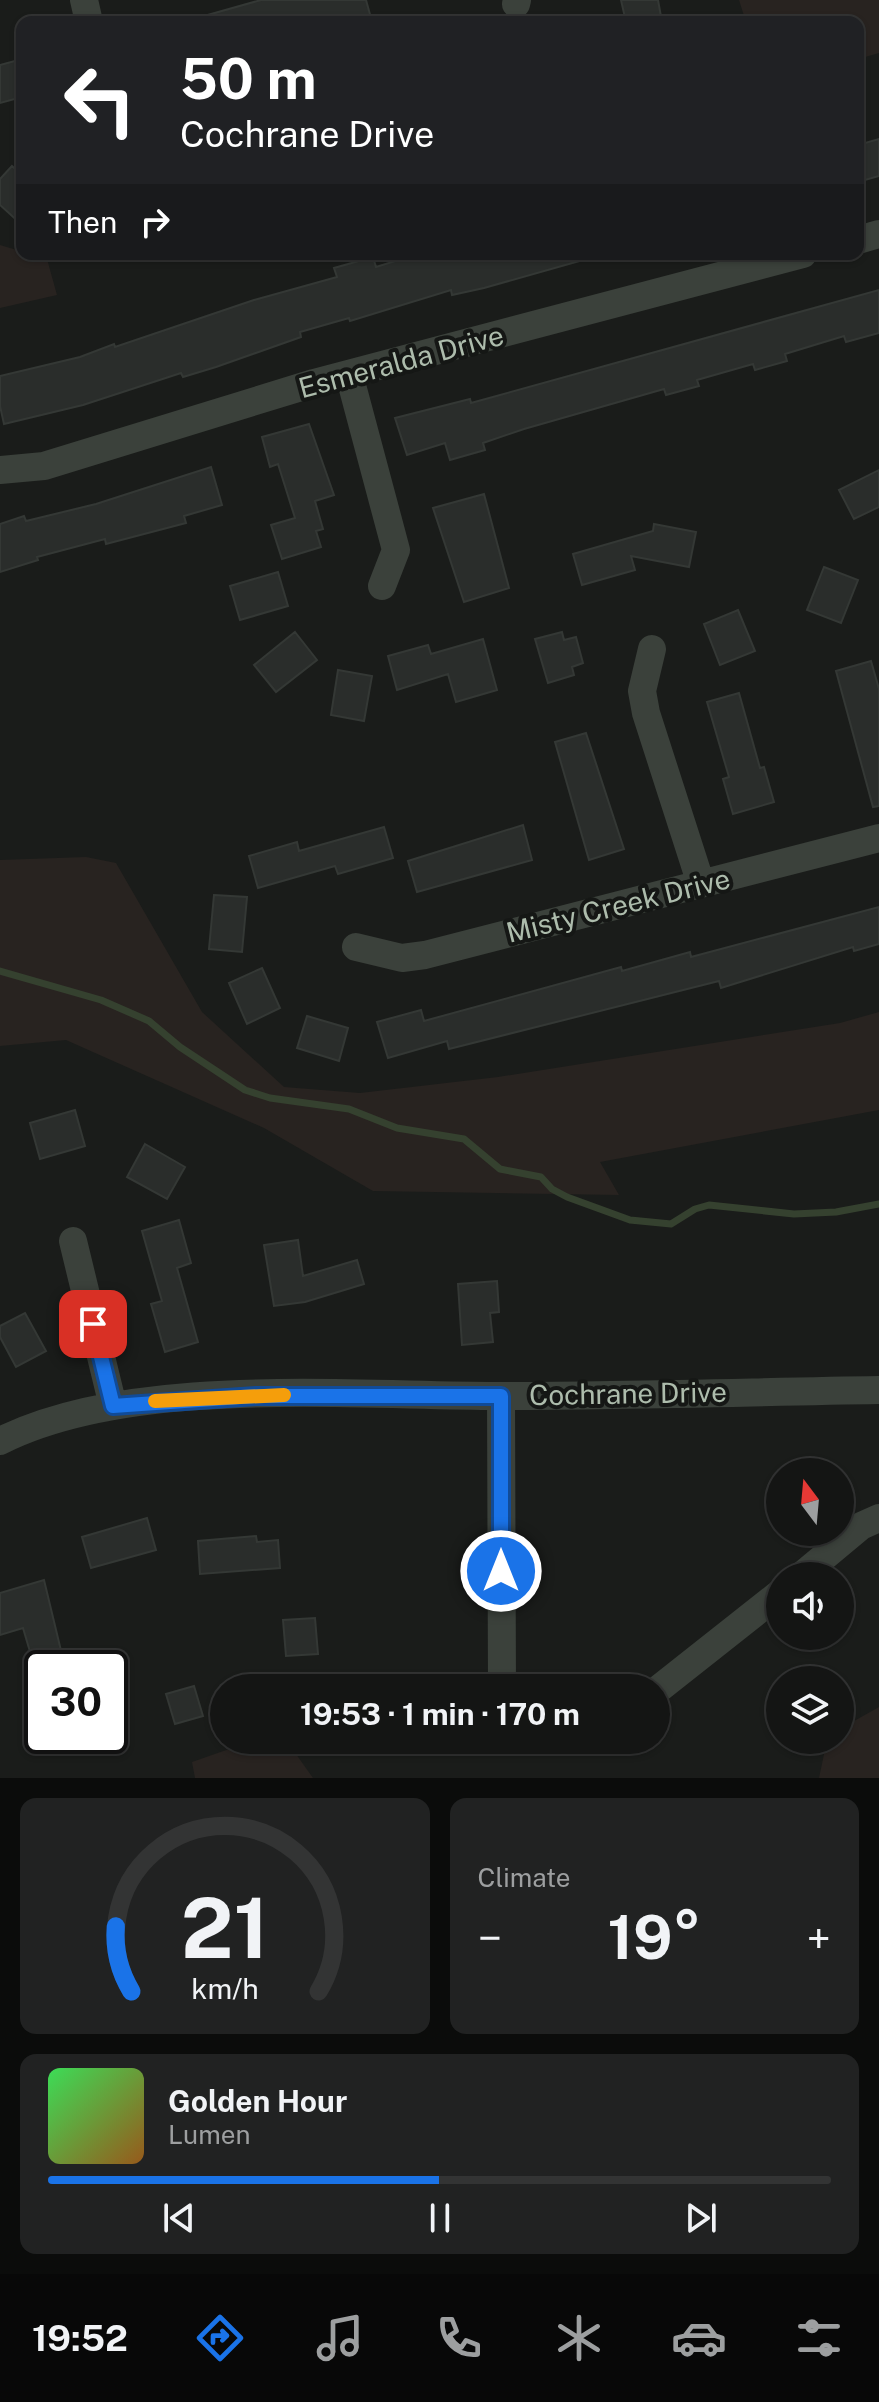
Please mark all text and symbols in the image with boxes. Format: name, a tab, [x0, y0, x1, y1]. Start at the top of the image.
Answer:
text: 50 m	[180, 46, 317, 112]
icon: left	[48, 48, 152, 152]
text: Cochrane Drive	[180, 113, 434, 155]
icon: right	[133, 200, 177, 244]
text: Then	[48, 204, 117, 240]
street label: Esmeralda Drive	[295, 318, 507, 404]
street label: Misty Creek Drive	[503, 861, 733, 949]
pin	[59, 1290, 127, 1358]
icon: arrive	[71, 1302, 115, 1346]
street label: Cochrane Drive	[529, 1375, 727, 1411]
north arrow	[766, 1458, 854, 1546]
map controls	[766, 1458, 854, 1754]
position arrow	[459, 1529, 543, 1613]
button: sound	[766, 1562, 854, 1650]
speed limit sign: 30	[24, 1650, 128, 1754]
button: layers	[766, 1666, 854, 1754]
text: 19:53 · 1 min · 170 m	[300, 1696, 580, 1732]
text: Climate	[478, 1862, 571, 1893]
text: 21	[181, 1879, 269, 1977]
text: 19°	[607, 1902, 701, 1973]
text: −	[478, 1912, 502, 1964]
text: +	[807, 1912, 831, 1964]
text: km/h	[191, 1972, 258, 2005]
text: Golden Hour	[168, 2083, 347, 2119]
text: Lumen	[168, 2119, 251, 2150]
icon: previous	[157, 2196, 201, 2240]
icon: pause	[418, 2196, 462, 2240]
icon: next	[679, 2196, 723, 2240]
icon: directions	[192, 2310, 248, 2366]
icon: music	[312, 2310, 368, 2366]
icon: phone	[431, 2310, 487, 2366]
icon: climate	[551, 2310, 607, 2366]
icon: car	[671, 2310, 727, 2366]
icon: filters	[791, 2310, 847, 2366]
text: 19:52	[32, 2317, 128, 2359]

